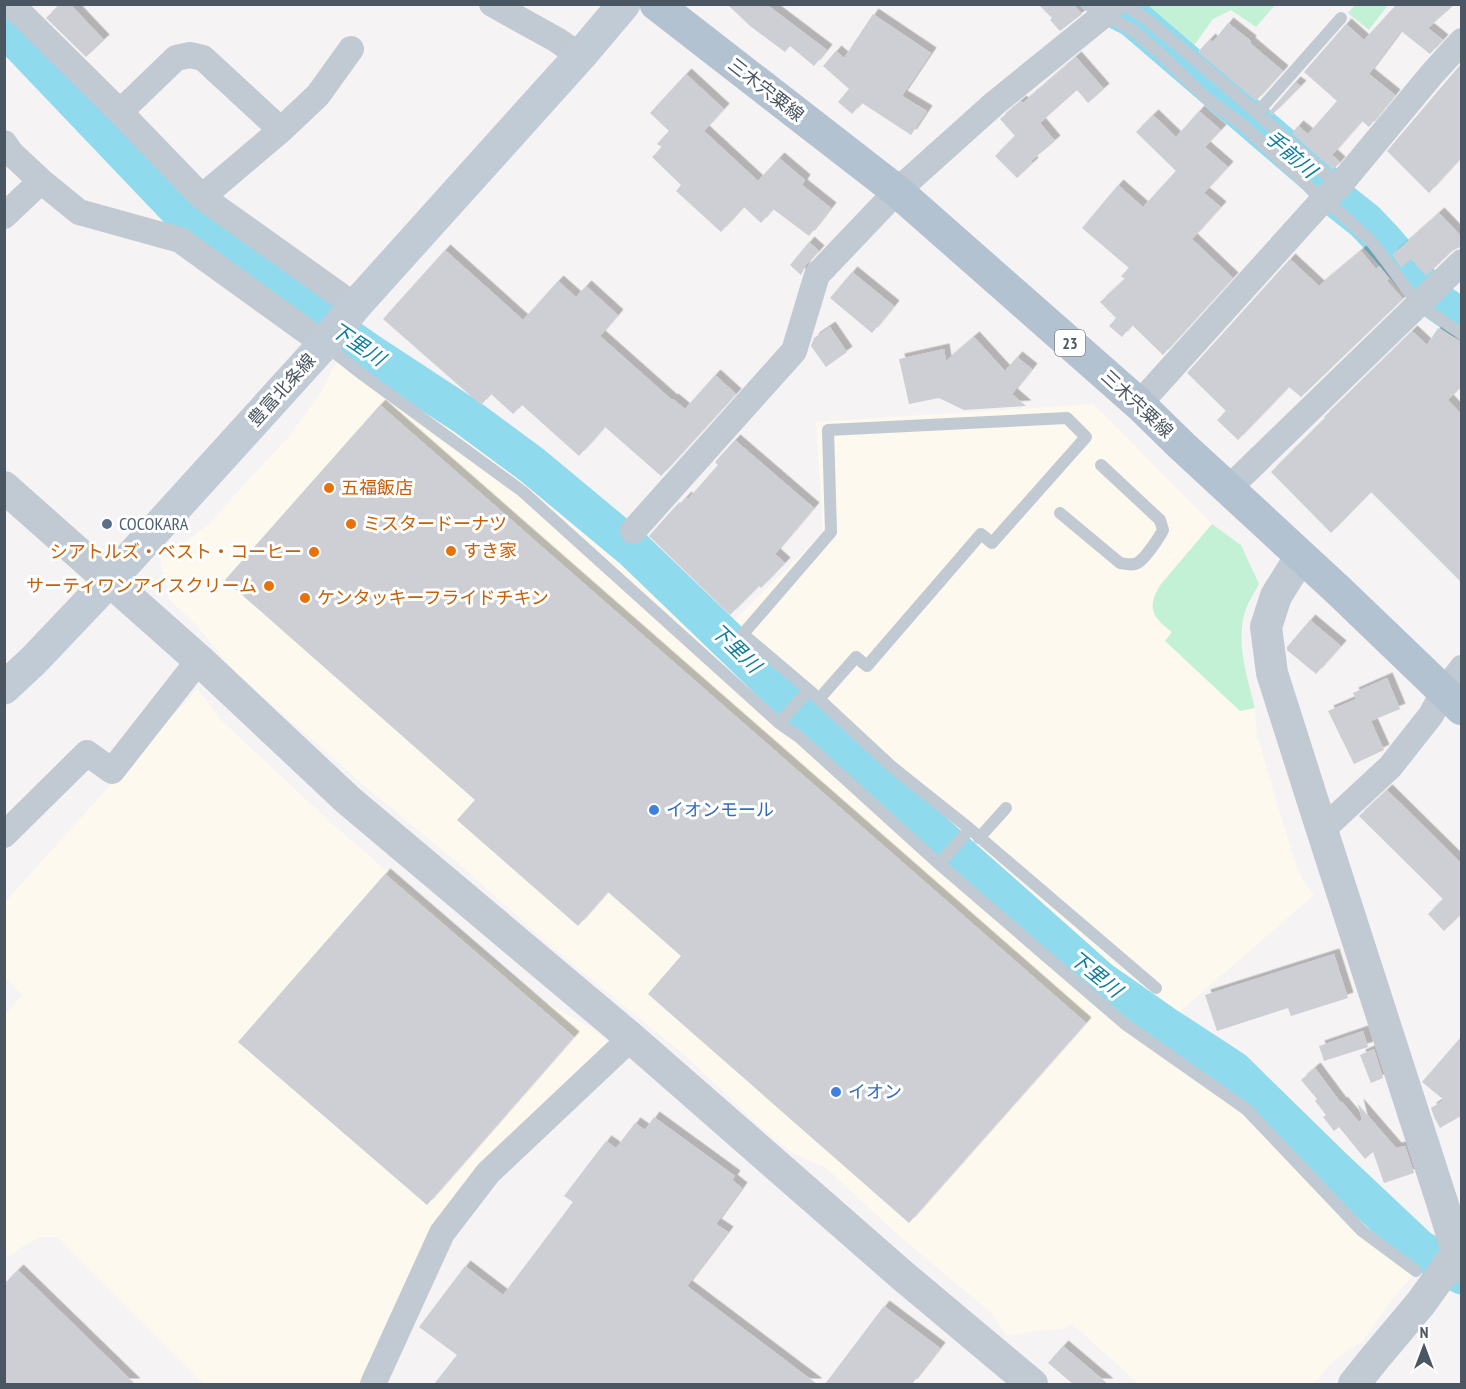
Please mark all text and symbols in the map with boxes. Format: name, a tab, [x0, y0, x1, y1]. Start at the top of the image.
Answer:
street label: 三木宍粟線	[724, 53, 809, 126]
water label: 手前川	[1260, 125, 1324, 185]
water label: 下里川	[326, 316, 392, 373]
road number: 23	[1055, 330, 1085, 356]
street label: 豊富北条線	[243, 349, 320, 431]
street label: 三木宍粟線	[1097, 365, 1178, 443]
place label: 五福飯店	[341, 476, 413, 499]
marker: 五福飯店	[322, 481, 336, 495]
place label: COCOKARA	[119, 512, 189, 535]
place label: ミスタードーナツ	[363, 512, 507, 535]
marker: COCOKARA	[100, 517, 114, 531]
marker: ミスタードーナツ	[344, 517, 358, 531]
place label: すき家	[463, 539, 517, 562]
place label: シアトルズ・ベスト・コーヒー	[50, 540, 302, 563]
marker: すき家	[444, 544, 458, 558]
marker: シアトルズ・ベスト・コーヒー	[307, 545, 321, 559]
place label: サーティワンアイスクリーム	[26, 574, 257, 597]
marker: サーティワンアイスクリーム	[262, 579, 276, 593]
place label: ケンタッキーフライドチキン	[317, 586, 549, 609]
marker: ケンタッキーフライドチキン	[298, 591, 312, 605]
water label: 下里川	[705, 618, 768, 680]
place label: イオンモール	[666, 798, 774, 821]
marker: イオンモール	[647, 803, 661, 817]
water label: 下里川	[1065, 945, 1129, 1004]
place label: イオン	[848, 1080, 902, 1103]
marker: イオン	[829, 1085, 843, 1099]
north arrow	[1394, 1317, 1454, 1377]
text: N	[1420, 1322, 1428, 1342]

